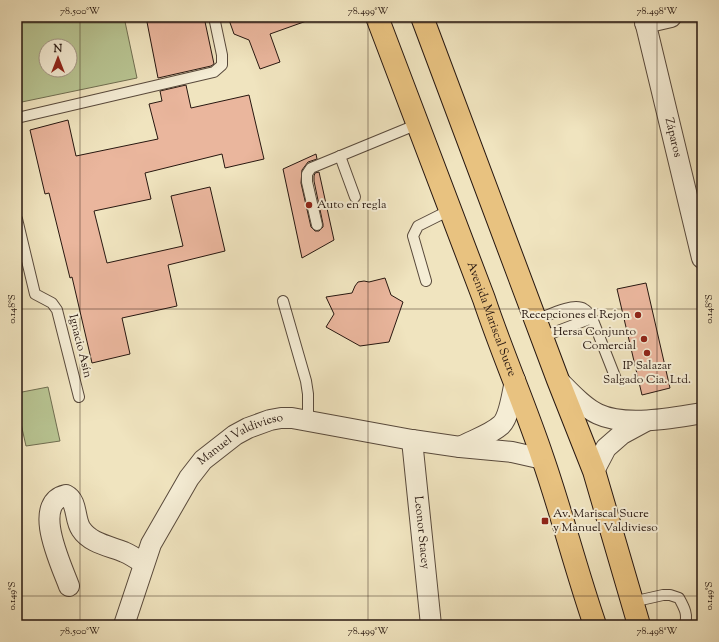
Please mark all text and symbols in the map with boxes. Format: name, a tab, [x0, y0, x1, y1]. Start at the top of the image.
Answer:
text: 78.500°W	[60, 4, 100, 19]
text: 78.499°W	[348, 4, 388, 19]
text: 78.498°W	[637, 4, 677, 19]
north arrow	[38, 38, 78, 78]
text: N	[53, 41, 63, 57]
street label: Záparos	[660, 116, 687, 159]
place label: Auto en regla	[317, 196, 387, 214]
marker: Auto en regla	[304, 200, 314, 210]
street label: Avenida Mariscal Sucre	[462, 259, 521, 380]
text: 0.148°S	[5, 294, 20, 324]
text: 0.148°S	[702, 294, 717, 324]
place label: Recepciones el Rejon	[521, 306, 630, 324]
marker: Recepciones el Rejon	[633, 310, 643, 320]
street label: Ignacio Asín	[63, 312, 97, 380]
place label: Hersa Conjunto Comercial	[553, 323, 637, 355]
marker: Hersa Conjunto Comercial	[639, 334, 649, 344]
marker: IP Salazar Salgado Cia. Ltd.	[642, 348, 652, 358]
place label: IP Salazar Salgado Cia. Ltd.	[603, 357, 691, 389]
street label: Manuel Valdivieso	[194, 409, 285, 470]
street label: Leonor Stacey	[409, 495, 434, 570]
place label: Av. Mariscal Sucre y Manuel Valdivieso	[553, 505, 658, 537]
marker: Av. Mariscal Sucre y Manuel Valdivieso	[540, 516, 550, 526]
text: 0.149°S	[5, 581, 20, 611]
text: 0.149°S	[702, 581, 717, 611]
text: 78.500°W	[60, 624, 100, 639]
text: 78.499°W	[348, 624, 388, 639]
text: 78.498°W	[637, 624, 677, 639]

